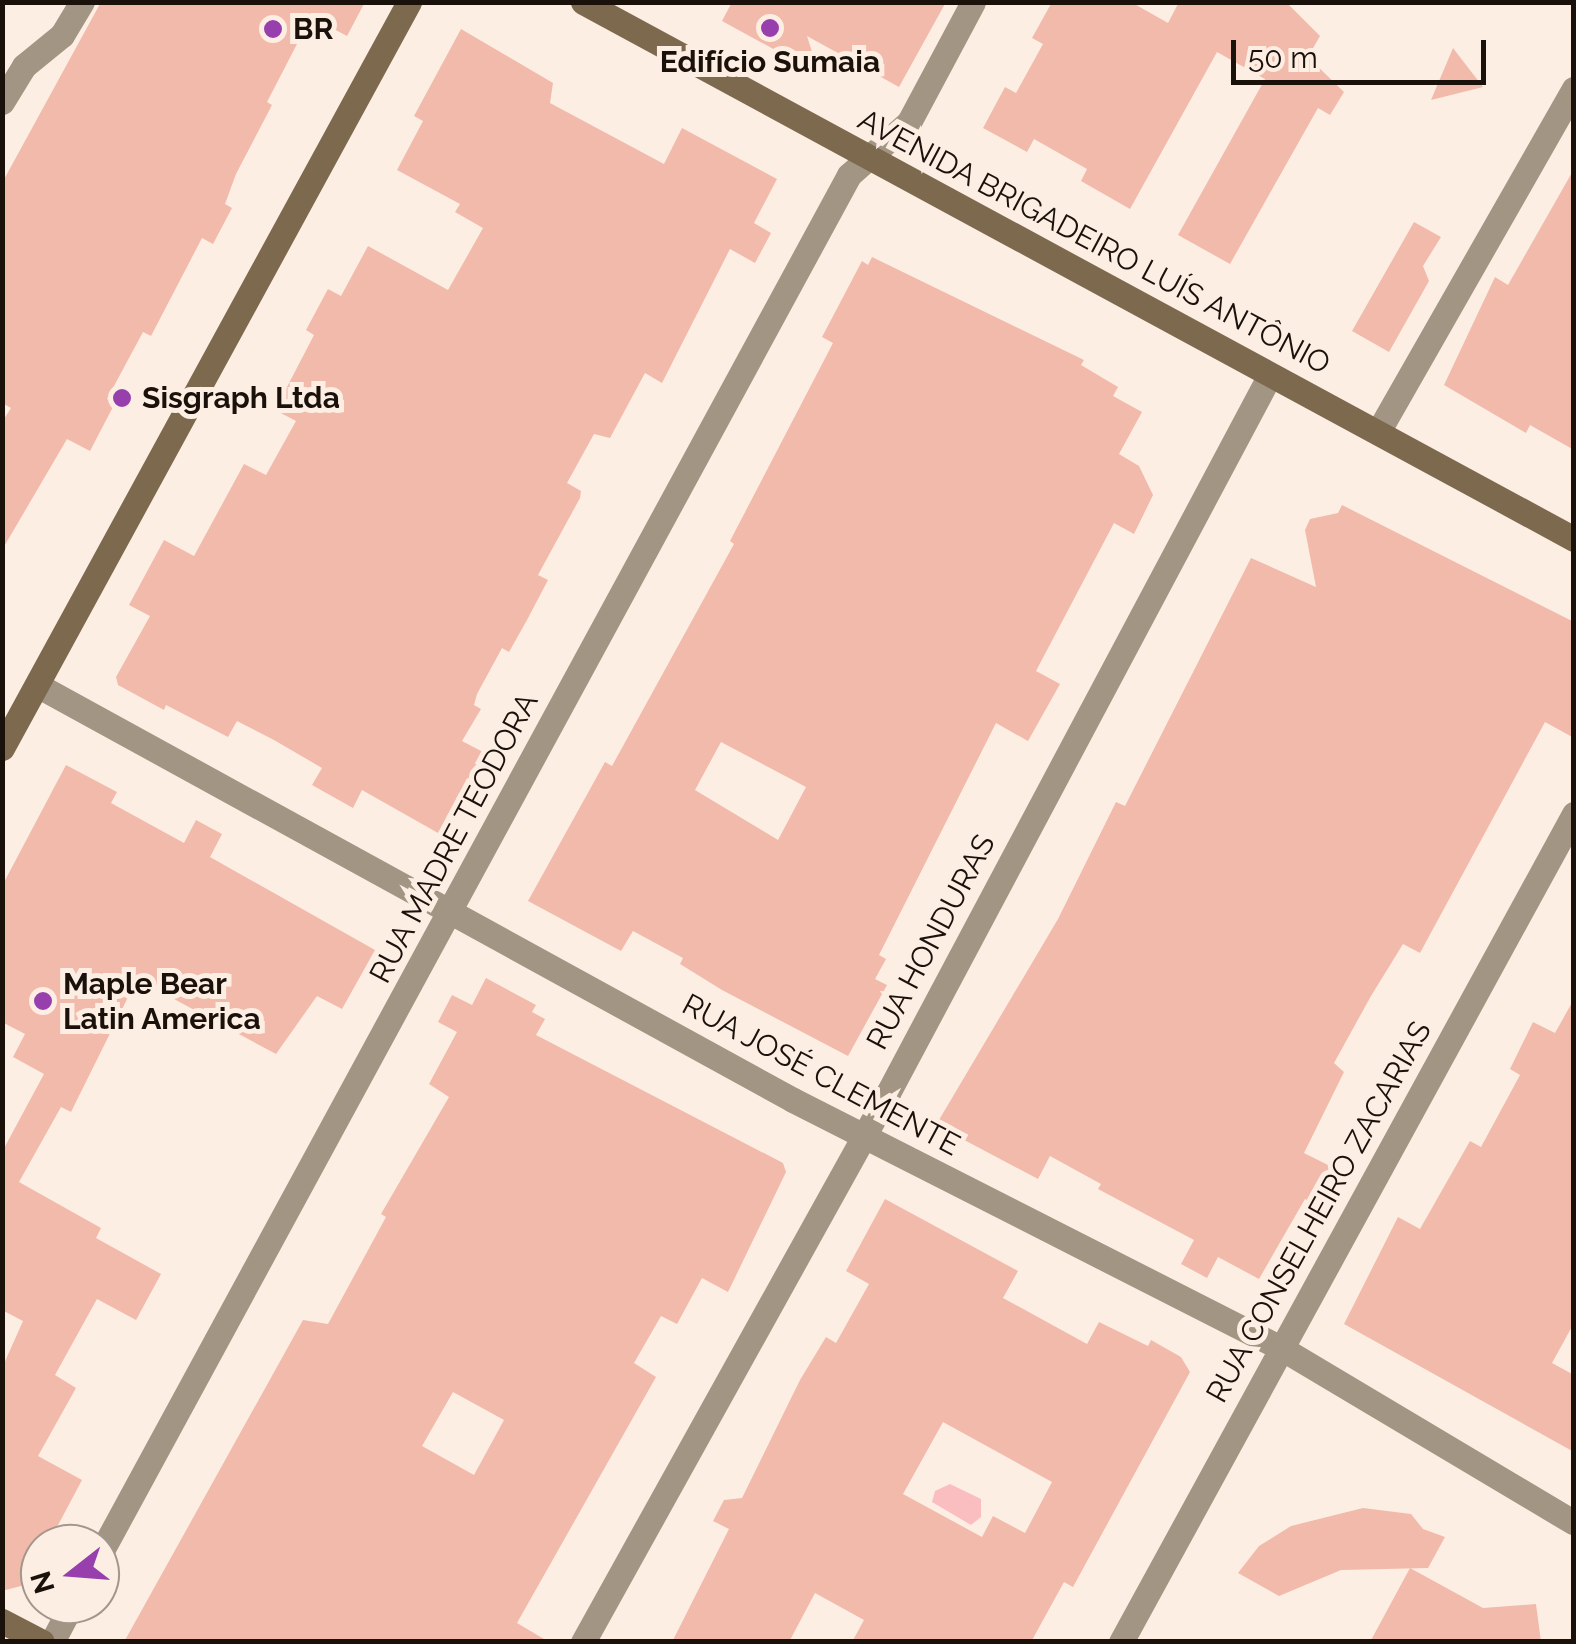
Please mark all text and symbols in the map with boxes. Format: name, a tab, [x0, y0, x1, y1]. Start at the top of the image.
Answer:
place label: BR	[293, 11, 333, 47]
marker: Edifício Sumaia	[759, 17, 781, 39]
marker: BR	[262, 18, 284, 40]
scale bar	[1236, 20, 1491, 82]
text: 50 m	[1248, 40, 1318, 75]
place label: Edifício Sumaia	[660, 44, 880, 80]
street label: AVENIDA BRIGADEIRO LUÍS ANTÔNIO	[851, 101, 1337, 383]
place label: Sisgraph Ltda	[142, 380, 340, 416]
marker: Sisgraph Ltda	[111, 387, 133, 409]
street label: RUA MADRE TEODORA	[362, 686, 546, 990]
street label: RUA HONDURAS	[859, 828, 1003, 1056]
place label: Maple Bear Latin America	[63, 966, 262, 1036]
street label: RUA JOSÉ CLEMENTE	[675, 986, 967, 1164]
marker: Maple Bear Latin America	[32, 990, 54, 1012]
street label: RUA CONSELHEIRO ZACARIAS	[1199, 1015, 1439, 1409]
north arrow	[20, 1524, 120, 1624]
text: N	[24, 1567, 62, 1597]

